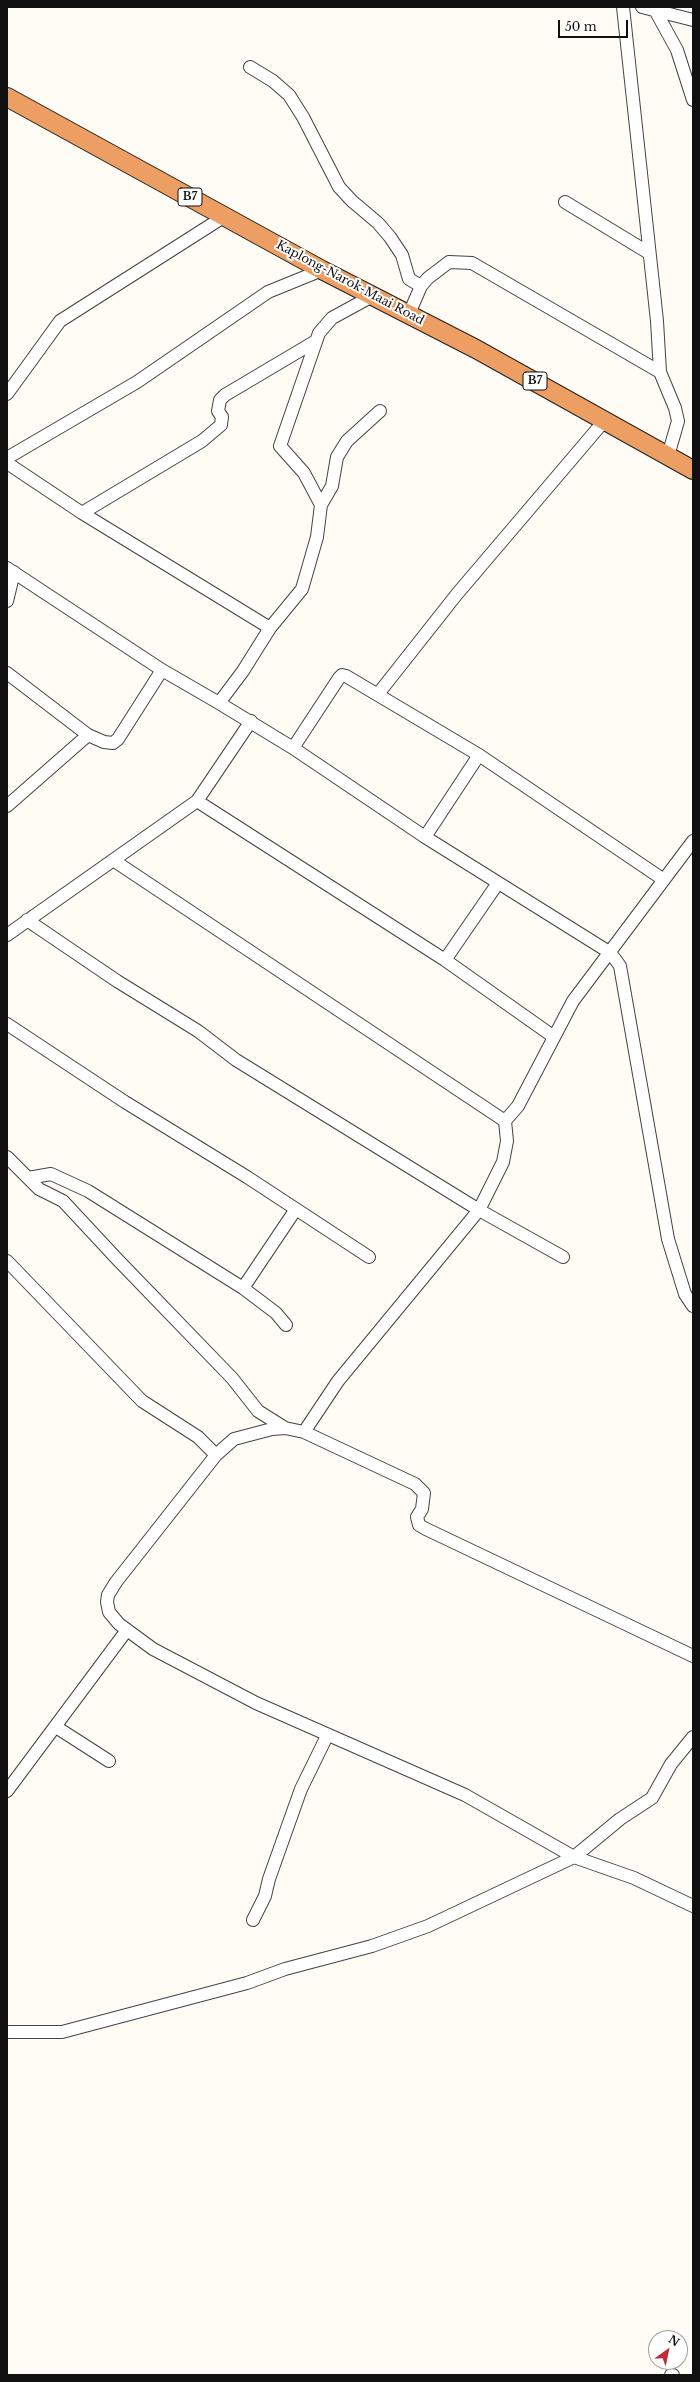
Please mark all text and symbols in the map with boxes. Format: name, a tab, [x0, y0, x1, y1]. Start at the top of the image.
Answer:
scale bar	[560, 12, 630, 38]
text: 50 m	[565, 19, 597, 34]
road number: B7	[178, 188, 202, 206]
street label: Kaplong-Narok-Maai Road	[274, 238, 426, 328]
road number: B7	[523, 372, 547, 390]
north arrow	[648, 2330, 688, 2370]
text: N	[666, 2332, 682, 2349]

